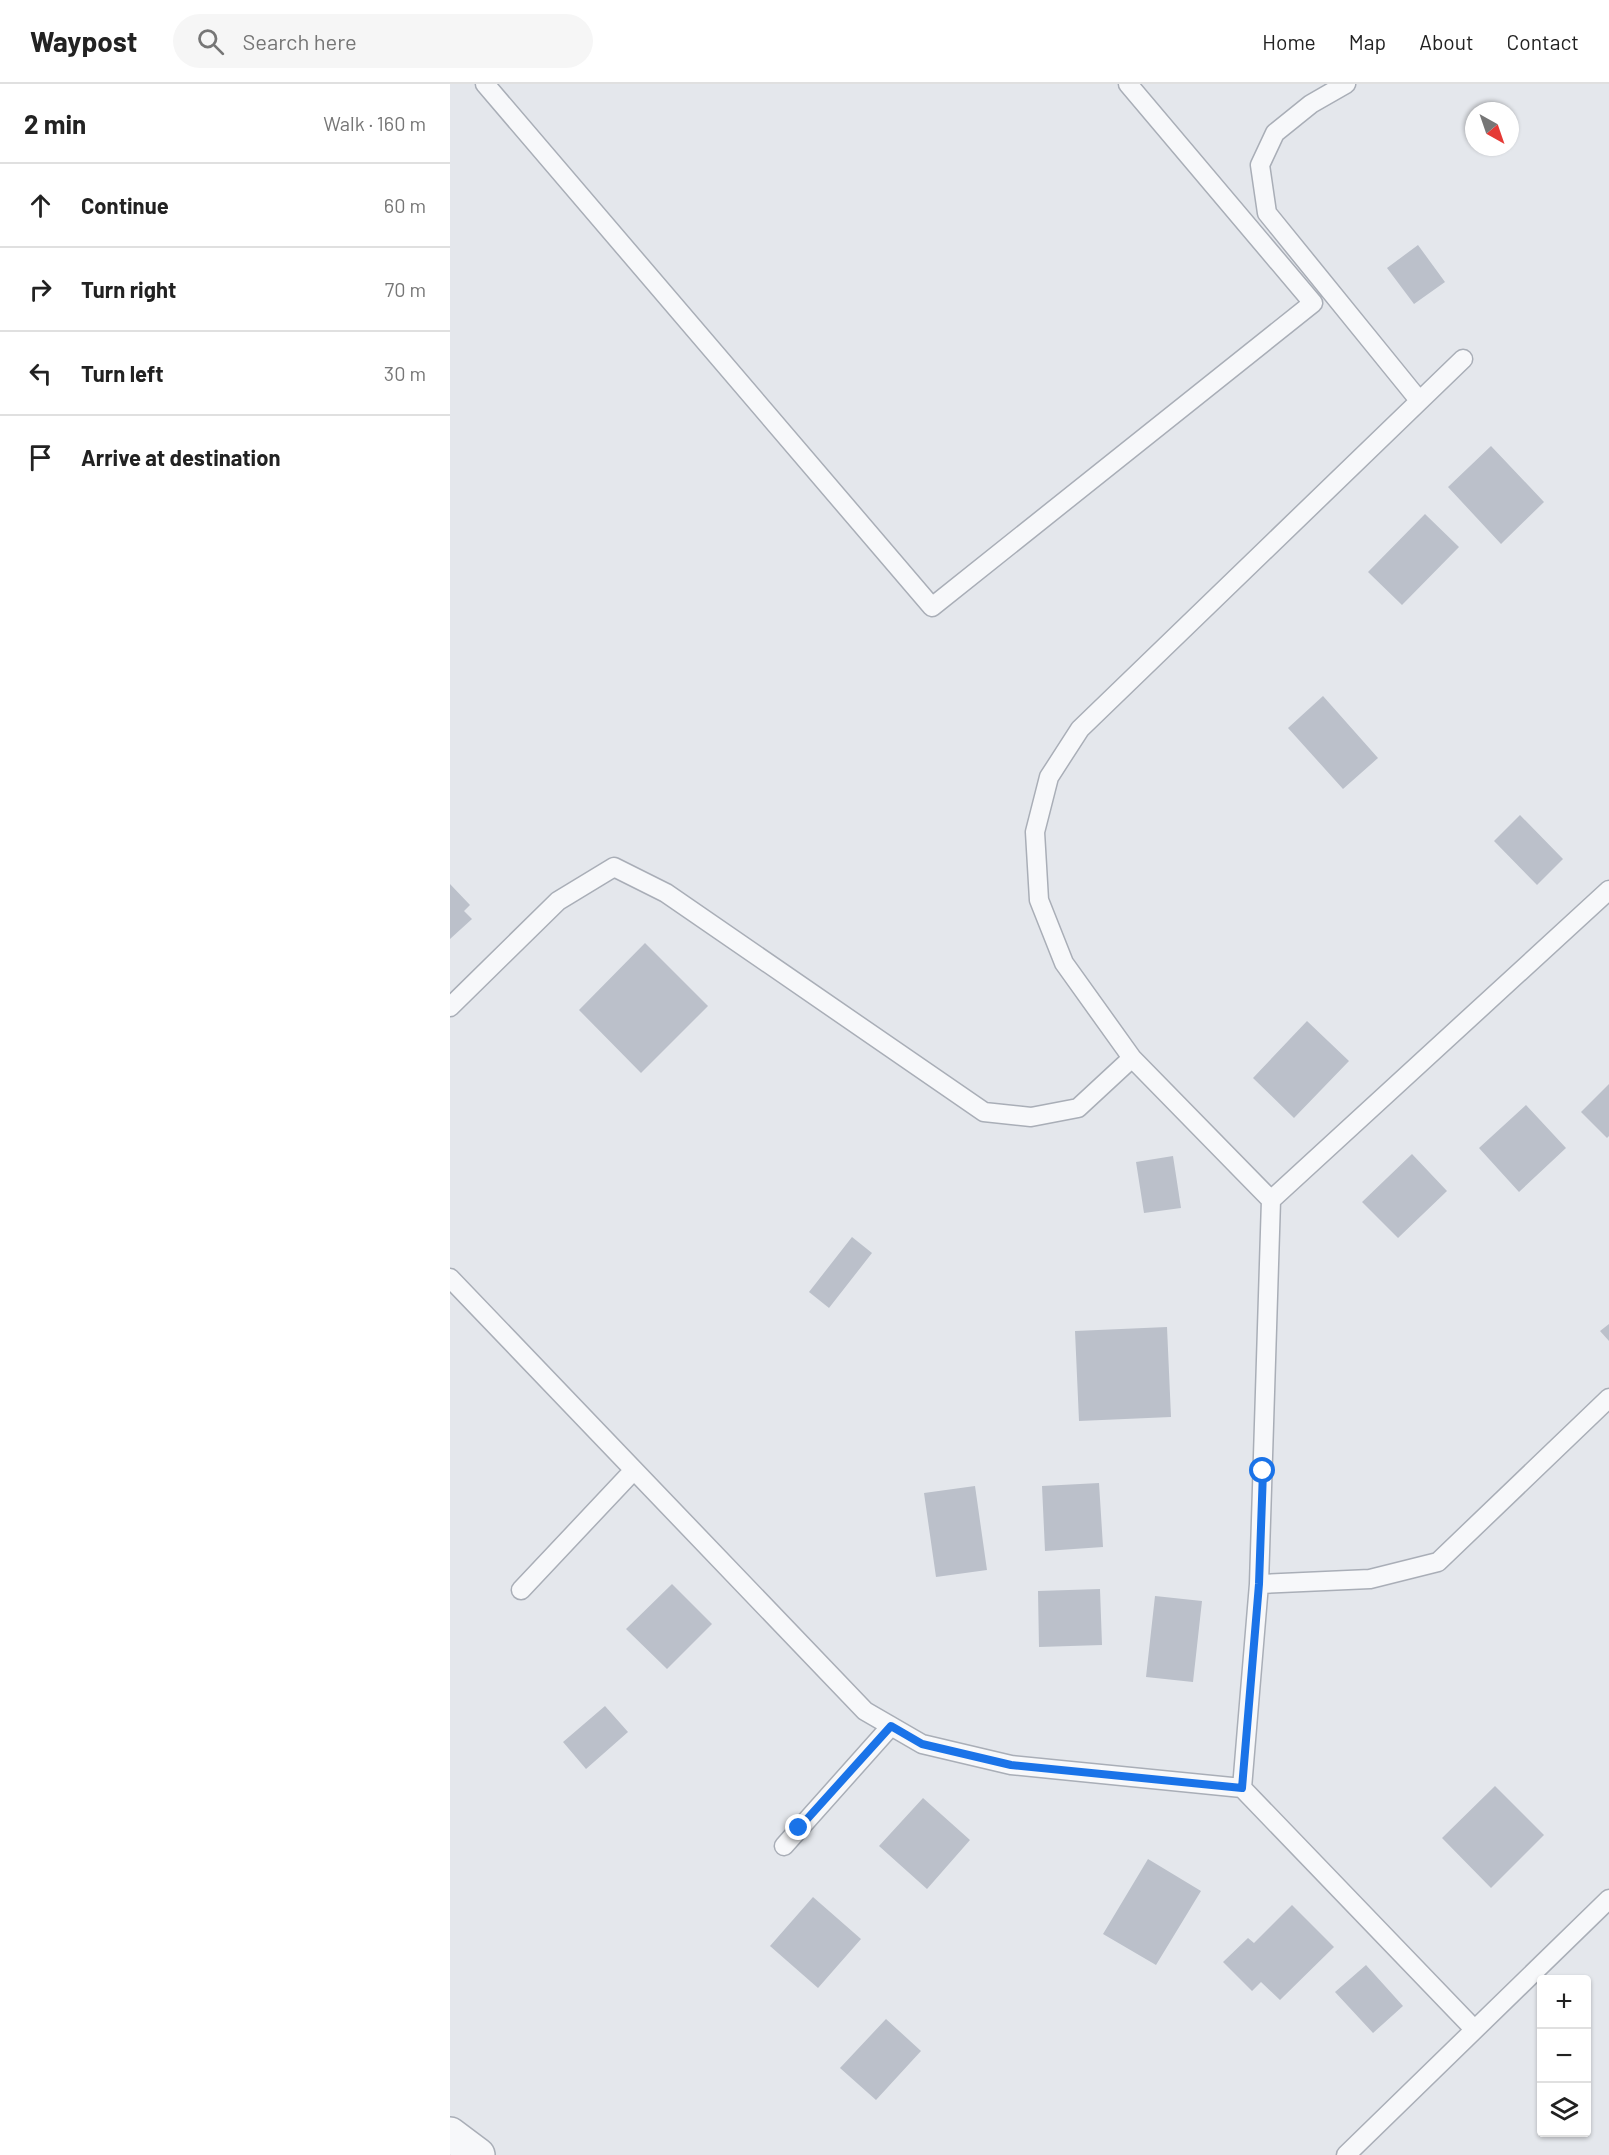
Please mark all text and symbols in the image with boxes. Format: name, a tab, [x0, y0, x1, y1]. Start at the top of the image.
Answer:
search box	[173, 14, 593, 68]
text: Waypost	[30, 24, 137, 58]
icon: search	[194, 25, 227, 58]
text: Search here	[242, 28, 357, 54]
text: Home	[1262, 29, 1316, 54]
text: Map	[1349, 29, 1386, 54]
text: About	[1419, 29, 1474, 54]
text: Contact	[1507, 29, 1579, 54]
north arrow	[1465, 102, 1519, 156]
text: 2 min	[24, 108, 86, 139]
text: Walk · 160 m	[323, 111, 426, 135]
icon: ahead	[24, 189, 57, 222]
text: Continue	[81, 192, 169, 218]
text: 60 m	[384, 193, 426, 217]
icon: right	[24, 273, 57, 306]
text: Turn right	[81, 276, 176, 302]
text: 70 m	[385, 277, 426, 301]
icon: left	[24, 357, 57, 390]
text: Turn left	[81, 360, 164, 386]
text: 30 m	[384, 361, 426, 385]
icon: arrive	[24, 441, 57, 474]
text: Arrive at destination	[81, 444, 280, 470]
route start	[1249, 1457, 1275, 1483]
route end	[785, 1814, 811, 1840]
map controls	[1537, 1975, 1591, 2137]
button: +	[1537, 1975, 1591, 2029]
button: −	[1537, 2029, 1591, 2083]
button: layers	[1537, 2083, 1591, 2137]

